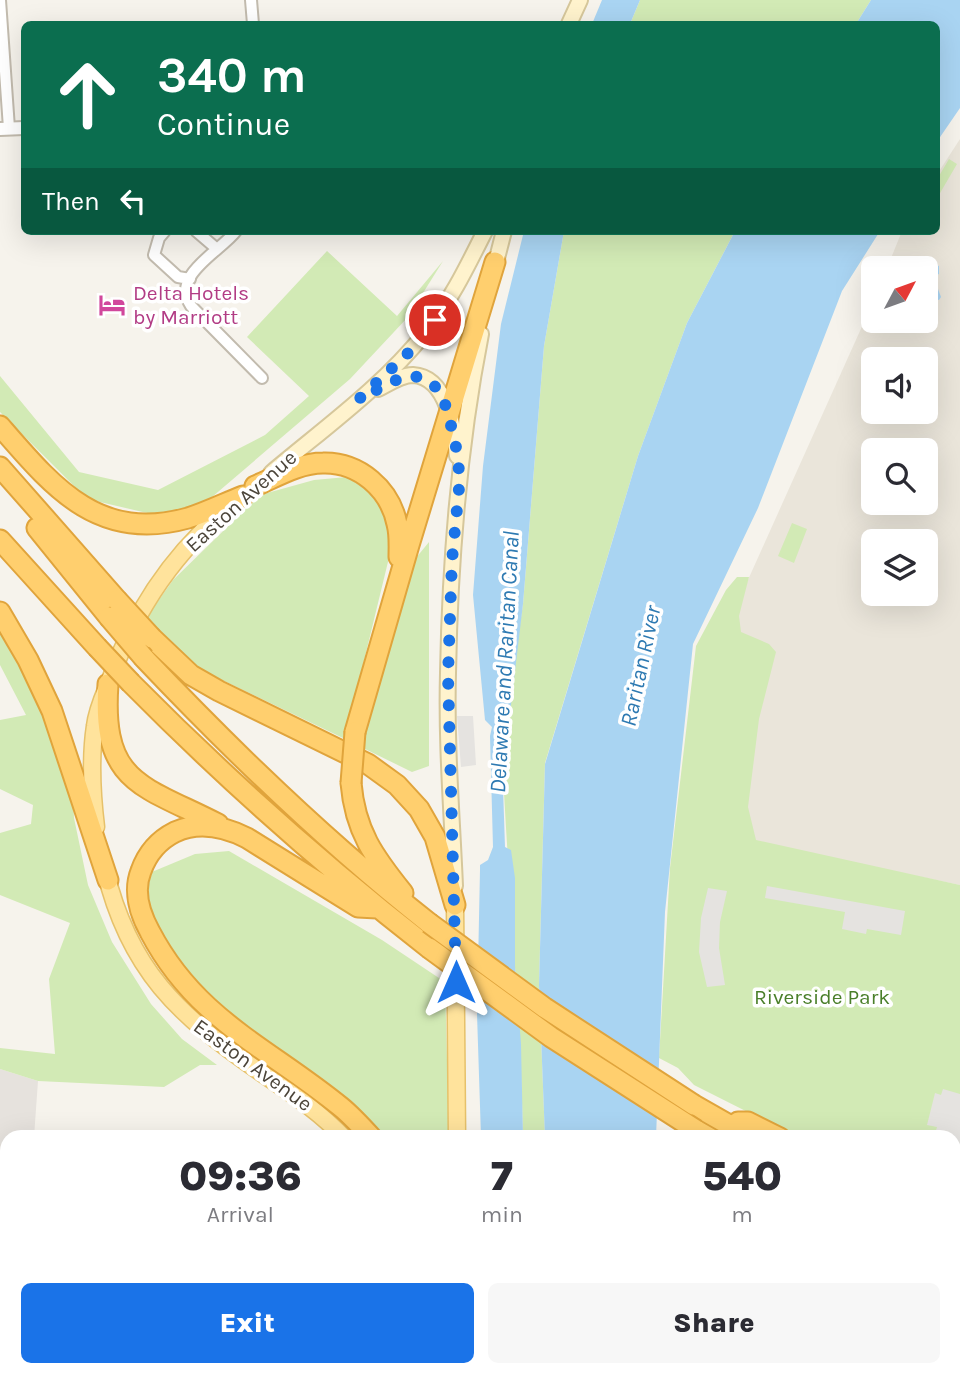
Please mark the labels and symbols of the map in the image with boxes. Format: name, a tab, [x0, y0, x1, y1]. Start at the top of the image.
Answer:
north arrow	[861, 256, 938, 332]
place label: Delta Hotels by Marriott	[133, 281, 249, 329]
hotel icon: Delta Hotels by Marriott	[97, 290, 127, 320]
pin	[405, 290, 465, 350]
street label: Easton Avenue	[181, 445, 301, 557]
water label: Delaware and Raritan Canal	[484, 530, 525, 794]
water label: Raritan River	[614, 602, 667, 729]
position arrow	[419, 945, 493, 1019]
park label: Riverside Park	[754, 985, 890, 1009]
street label: Easton Avenue	[189, 1014, 317, 1116]

